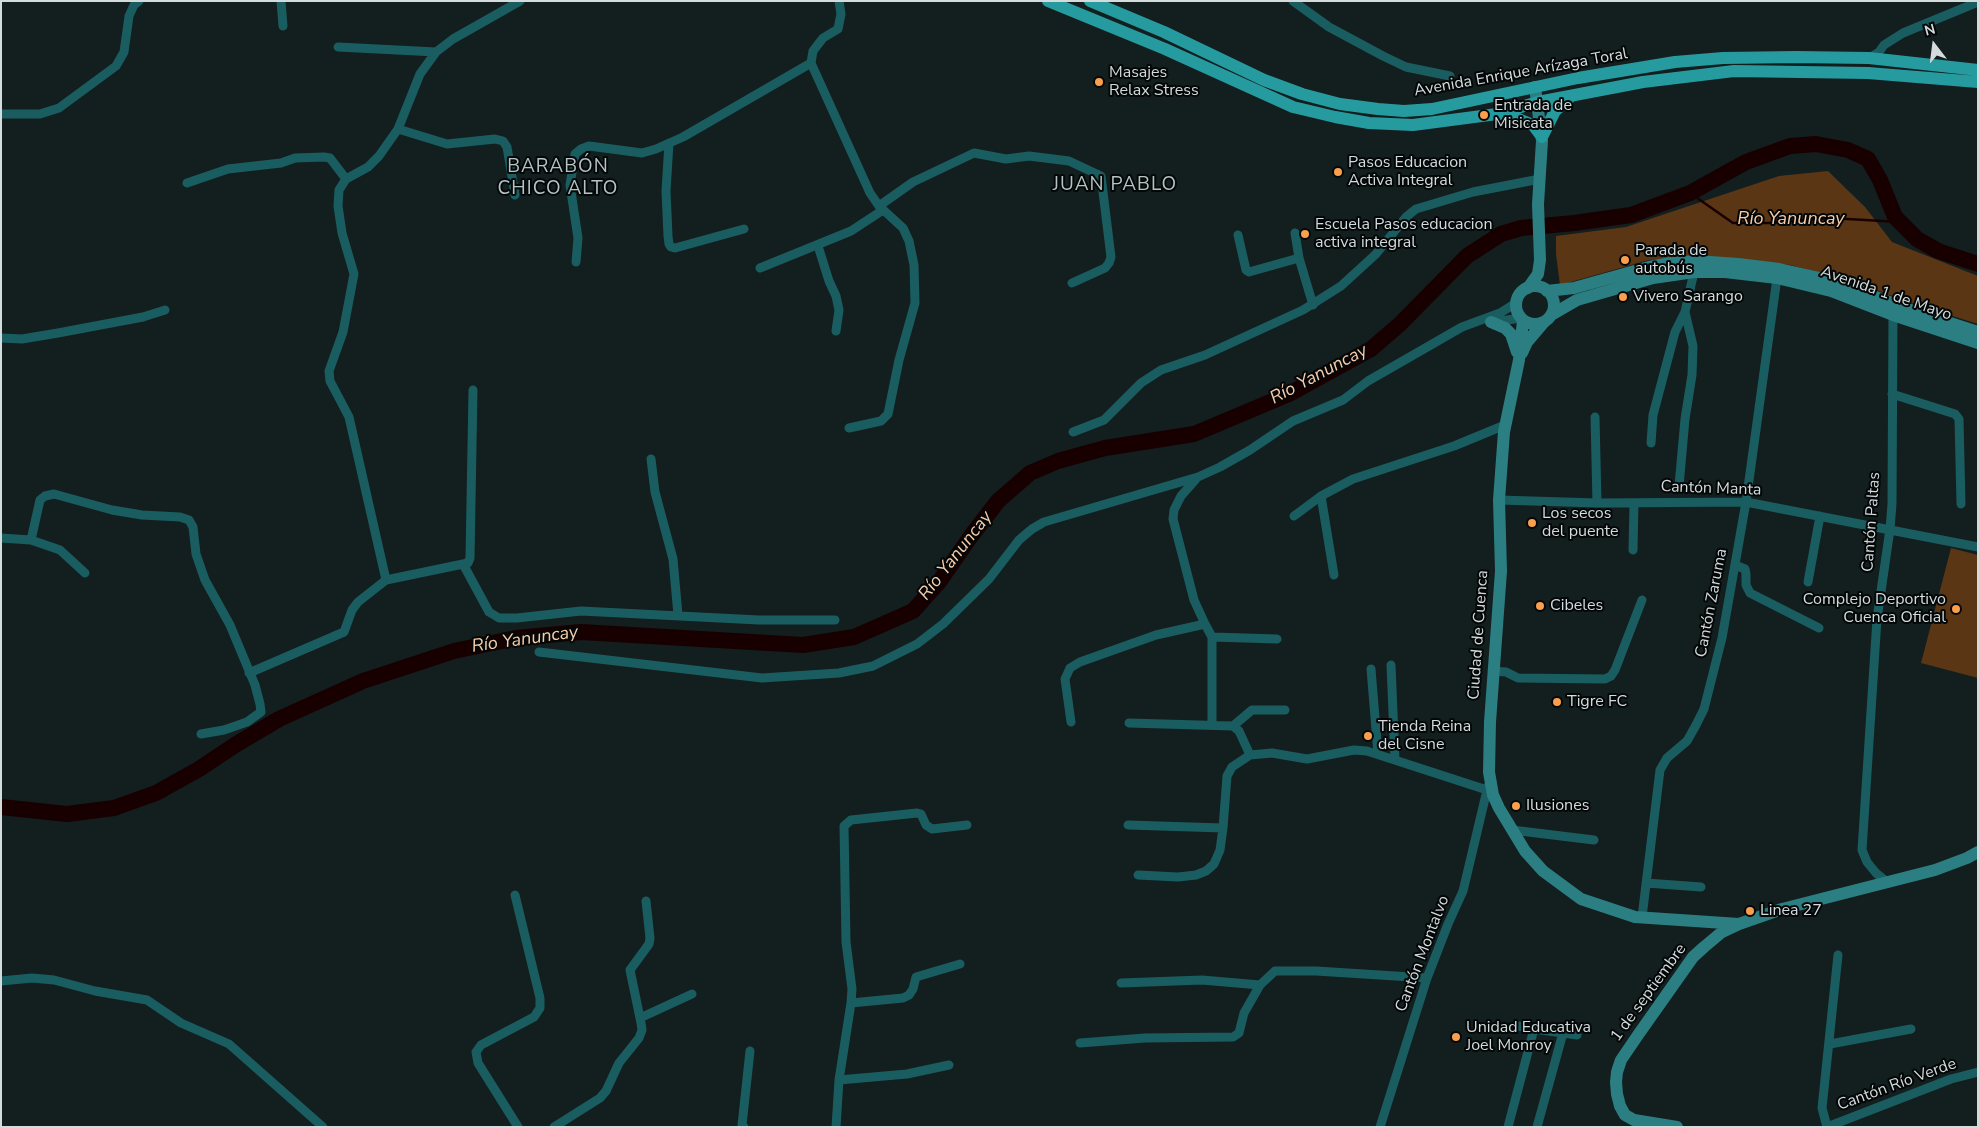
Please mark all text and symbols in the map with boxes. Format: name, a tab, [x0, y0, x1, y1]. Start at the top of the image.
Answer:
text: N	[1922, 19, 1938, 41]
north arrow	[1909, 20, 1959, 70]
street label: Avenida Enrique Arízaga Toral	[1413, 45, 1629, 101]
place label: Masajes Relax Stress	[1109, 63, 1199, 101]
marker: Masajes Relax Stress	[1093, 76, 1105, 88]
place label: Entrada de Misicata	[1494, 96, 1572, 134]
marker: Entrada de Misicata	[1478, 109, 1490, 121]
place label: Pasos Educacion Activa Integral	[1348, 153, 1467, 191]
district label: BARABÓN CHICO ALTO	[496, 156, 620, 200]
marker: Pasos Educacion Activa Integral	[1332, 166, 1344, 178]
district label: JUAN PABLO	[1052, 174, 1178, 196]
water label: Río Yanuncay	[1737, 209, 1845, 231]
place label: Escuela Pasos educacion activa integral	[1315, 215, 1492, 253]
marker: Escuela Pasos educacion activa integral	[1299, 228, 1311, 240]
place label: Parada de autobús	[1635, 241, 1707, 279]
marker: Parada de autobús	[1619, 254, 1631, 266]
street label: Avenida 1 de Mayo	[1818, 263, 1954, 325]
place label: Vivero Sarango	[1633, 287, 1743, 307]
marker: Vivero Sarango	[1617, 291, 1629, 303]
water label: Río Yanuncay	[1267, 340, 1371, 410]
street label: Cantón Paltas	[1859, 471, 1885, 573]
street label: Cantón Manta	[1660, 478, 1762, 500]
place label: Los secos del puente	[1542, 504, 1619, 542]
water label: Río Yanuncay	[914, 507, 998, 605]
marker: Los secos del puente	[1526, 517, 1538, 529]
street label: Cantón Zaruma	[1692, 547, 1732, 659]
street label: Ciudad de Cuenca	[1465, 570, 1493, 700]
place label: Complejo Deportivo Cuenca Oficial	[1803, 590, 1946, 628]
place label: Cibeles	[1550, 596, 1603, 616]
marker: Cibeles	[1534, 600, 1546, 612]
marker: Complejo Deportivo Cuenca Oficial	[1950, 603, 1962, 615]
water label: Río Yanuncay	[470, 622, 580, 658]
place label: Tigre FC	[1567, 692, 1627, 712]
marker: Tigre FC	[1551, 696, 1563, 708]
place label: Tienda Reina del Cisne	[1378, 717, 1471, 755]
marker: Tienda Reina del Cisne	[1362, 730, 1374, 742]
place label: Ilusiones	[1526, 796, 1589, 816]
marker: Ilusiones	[1510, 800, 1522, 812]
street label: Cantón Montalvo	[1392, 893, 1454, 1015]
place label: Linea 27	[1760, 901, 1822, 921]
marker: Linea 27	[1744, 905, 1756, 917]
street label: 1 de septiembre	[1607, 940, 1691, 1046]
place label: Unidad Educativa Joel Monroy	[1466, 1018, 1591, 1056]
marker: Unidad Educativa Joel Monroy	[1450, 1031, 1462, 1043]
street label: Cantón Río Verde	[1835, 1055, 1959, 1115]

